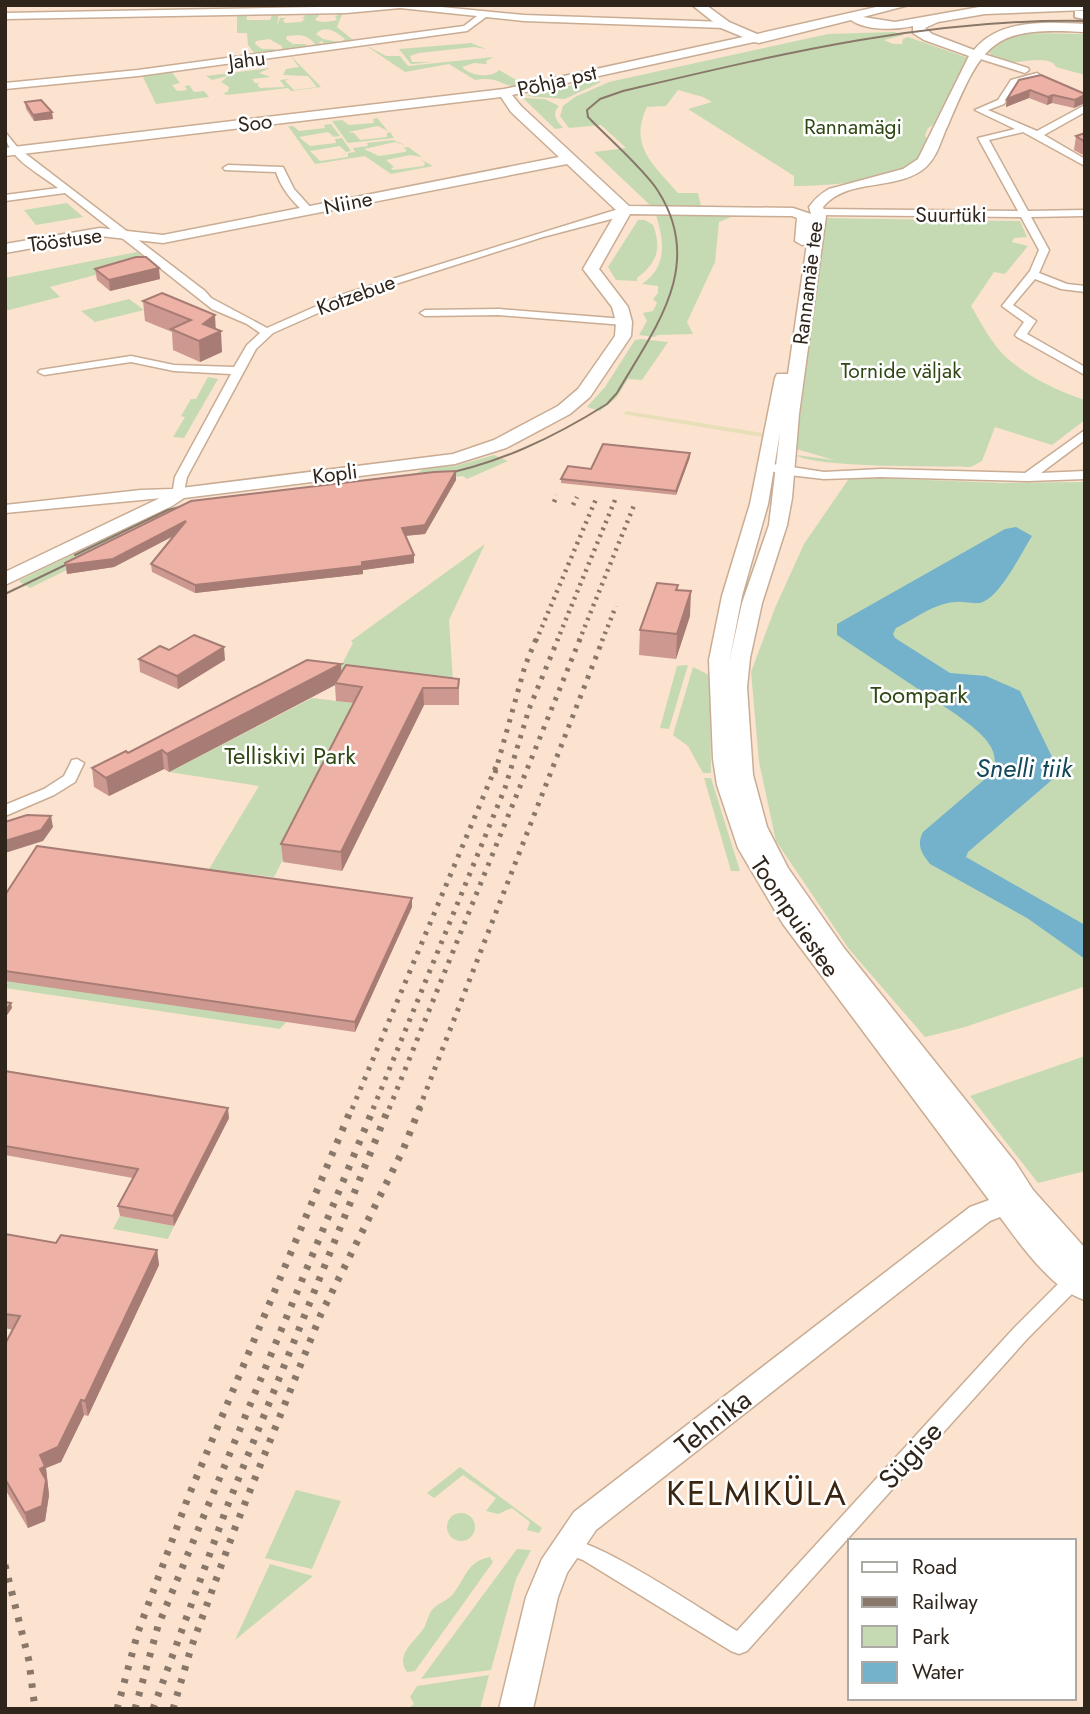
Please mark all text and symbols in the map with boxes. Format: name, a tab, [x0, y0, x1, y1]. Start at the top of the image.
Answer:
street label: Jahu	[224, 43, 267, 78]
street label: Põhja pst	[514, 57, 600, 105]
street label: Soo	[236, 106, 274, 140]
park label: Rannamägi	[804, 112, 902, 142]
street label: Niine	[321, 184, 375, 222]
street label: Suurtüki	[915, 200, 987, 230]
street label: Rannamäe tee	[786, 219, 830, 347]
street label: Tööstuse	[26, 220, 104, 260]
street label: Kotzebue	[312, 267, 400, 323]
park label: Tornide väljak	[841, 356, 962, 386]
street label: Kopli	[311, 456, 359, 492]
park label: Toompark	[870, 677, 968, 712]
park label: Telliskivi Park	[224, 738, 356, 773]
water label: Snelli tiik	[976, 749, 1074, 787]
street label: Toompuiestee	[742, 849, 849, 984]
street label: Tehnika	[666, 1379, 760, 1465]
street label: Sügise	[869, 1412, 952, 1498]
district label: KELMIKÜLA	[666, 1470, 848, 1517]
legend	[848, 1539, 1076, 1700]
text: Road	[912, 1552, 957, 1582]
text: Railway	[912, 1587, 978, 1617]
text: Park	[912, 1622, 950, 1652]
text: Water	[912, 1657, 965, 1687]

